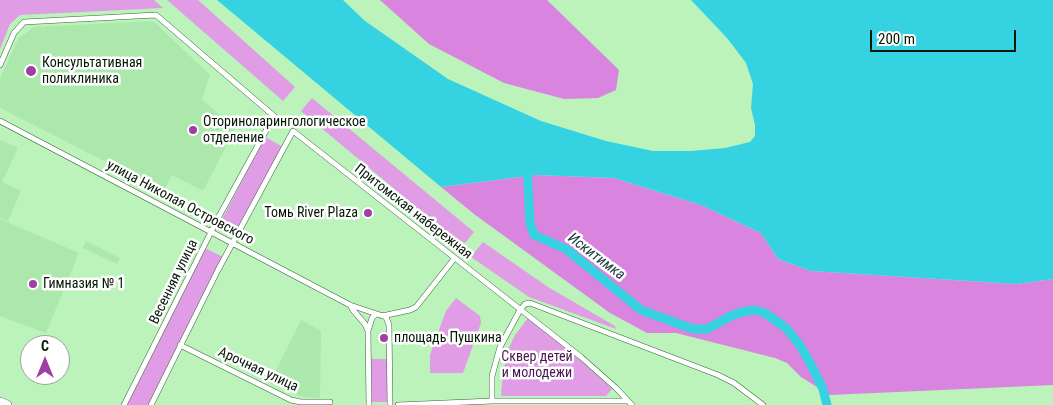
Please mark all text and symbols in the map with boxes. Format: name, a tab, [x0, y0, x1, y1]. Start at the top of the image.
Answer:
scale bar	[873, 20, 1019, 52]
text: 200 m	[878, 30, 915, 48]
place label: Консультативная поликлиника	[42, 55, 142, 88]
marker: Консультативная поликлиника	[24, 64, 38, 78]
place label: Оториноларингологическое отделение	[203, 114, 366, 146]
marker: Оториноларингологическое отделение	[187, 124, 199, 136]
street label: улица Николая Островского	[104, 157, 256, 249]
street label: Притомская набережная	[351, 161, 475, 263]
place label: Томь River Plaza	[264, 205, 358, 221]
marker: Томь River Plaza	[362, 207, 374, 219]
water label: Искитимка	[564, 230, 628, 284]
street label: Весенняя улица	[146, 237, 202, 327]
place label: Гимназия № 1	[43, 276, 124, 292]
marker: Гимназия № 1	[27, 278, 39, 290]
place label: площадь Пушкина	[394, 330, 502, 346]
marker: площадь Пушкина	[378, 332, 390, 344]
north arrow	[20, 335, 70, 385]
text: С	[41, 338, 49, 354]
street label: Арочная улица	[215, 344, 301, 396]
park label: Сквер детей и молодежи	[501, 349, 573, 382]

